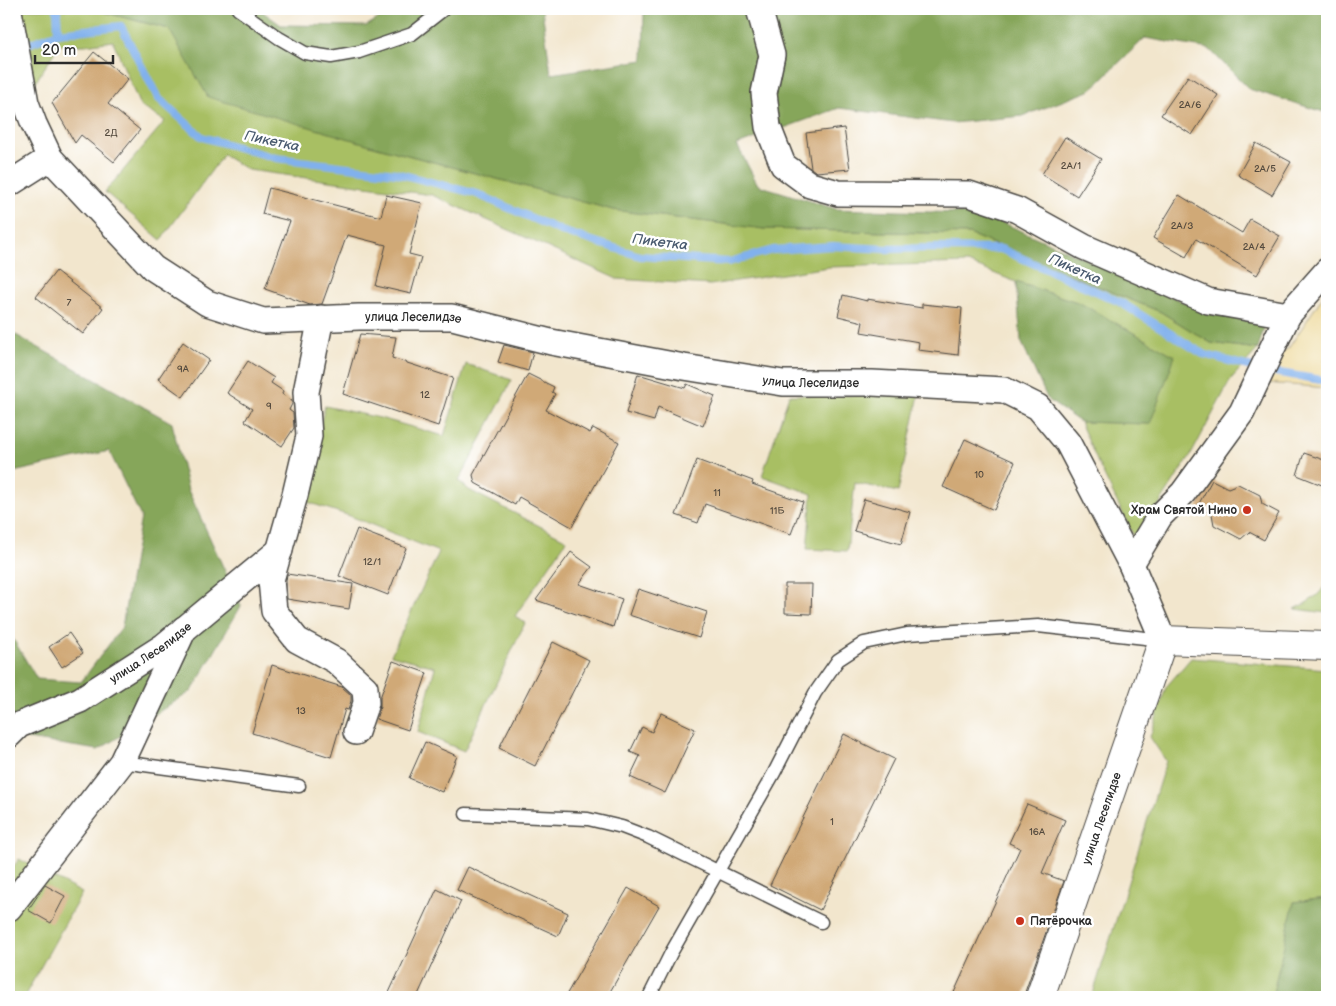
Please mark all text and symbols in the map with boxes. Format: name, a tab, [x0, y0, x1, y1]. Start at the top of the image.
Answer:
scale bar	[35, 32, 112, 64]
text: 20 m	[42, 41, 76, 60]
house number: 2А/6	[1179, 99, 1201, 111]
house number: 2Д	[105, 127, 117, 139]
water label: Пикетка	[243, 127, 301, 155]
house number: 2А/1	[1061, 160, 1081, 172]
house number: 2А/5	[1254, 163, 1276, 175]
house number: 2А/3	[1171, 220, 1193, 232]
water label: Пикетка	[631, 230, 689, 254]
house number: 2А/4	[1243, 241, 1265, 253]
water label: Пикетка	[1046, 250, 1104, 288]
house number: 7	[67, 297, 72, 309]
street label: улица Леселидзе	[365, 309, 464, 327]
house number: 9А	[177, 363, 190, 375]
street label: улица Леселидзе	[761, 372, 859, 391]
house number: 12	[420, 389, 430, 401]
house number: 9	[266, 400, 272, 412]
house number: 10	[974, 469, 984, 481]
house number: 11	[713, 487, 721, 499]
place label: Храм Святой Нино	[1130, 503, 1237, 518]
marker: Храм Святой Нино	[1241, 504, 1253, 516]
house number: 11Б	[770, 505, 784, 517]
house number: 12/1	[363, 556, 381, 568]
street label: улица Леселидзе	[107, 619, 195, 687]
house number: 13	[296, 705, 306, 717]
street label: улица Леселидзе	[1079, 770, 1125, 866]
house number: 1	[830, 816, 834, 828]
house number: 16А	[1029, 826, 1046, 838]
place label: Пятёрочка	[1030, 914, 1093, 929]
marker: Пятёрочка	[1014, 915, 1026, 927]

